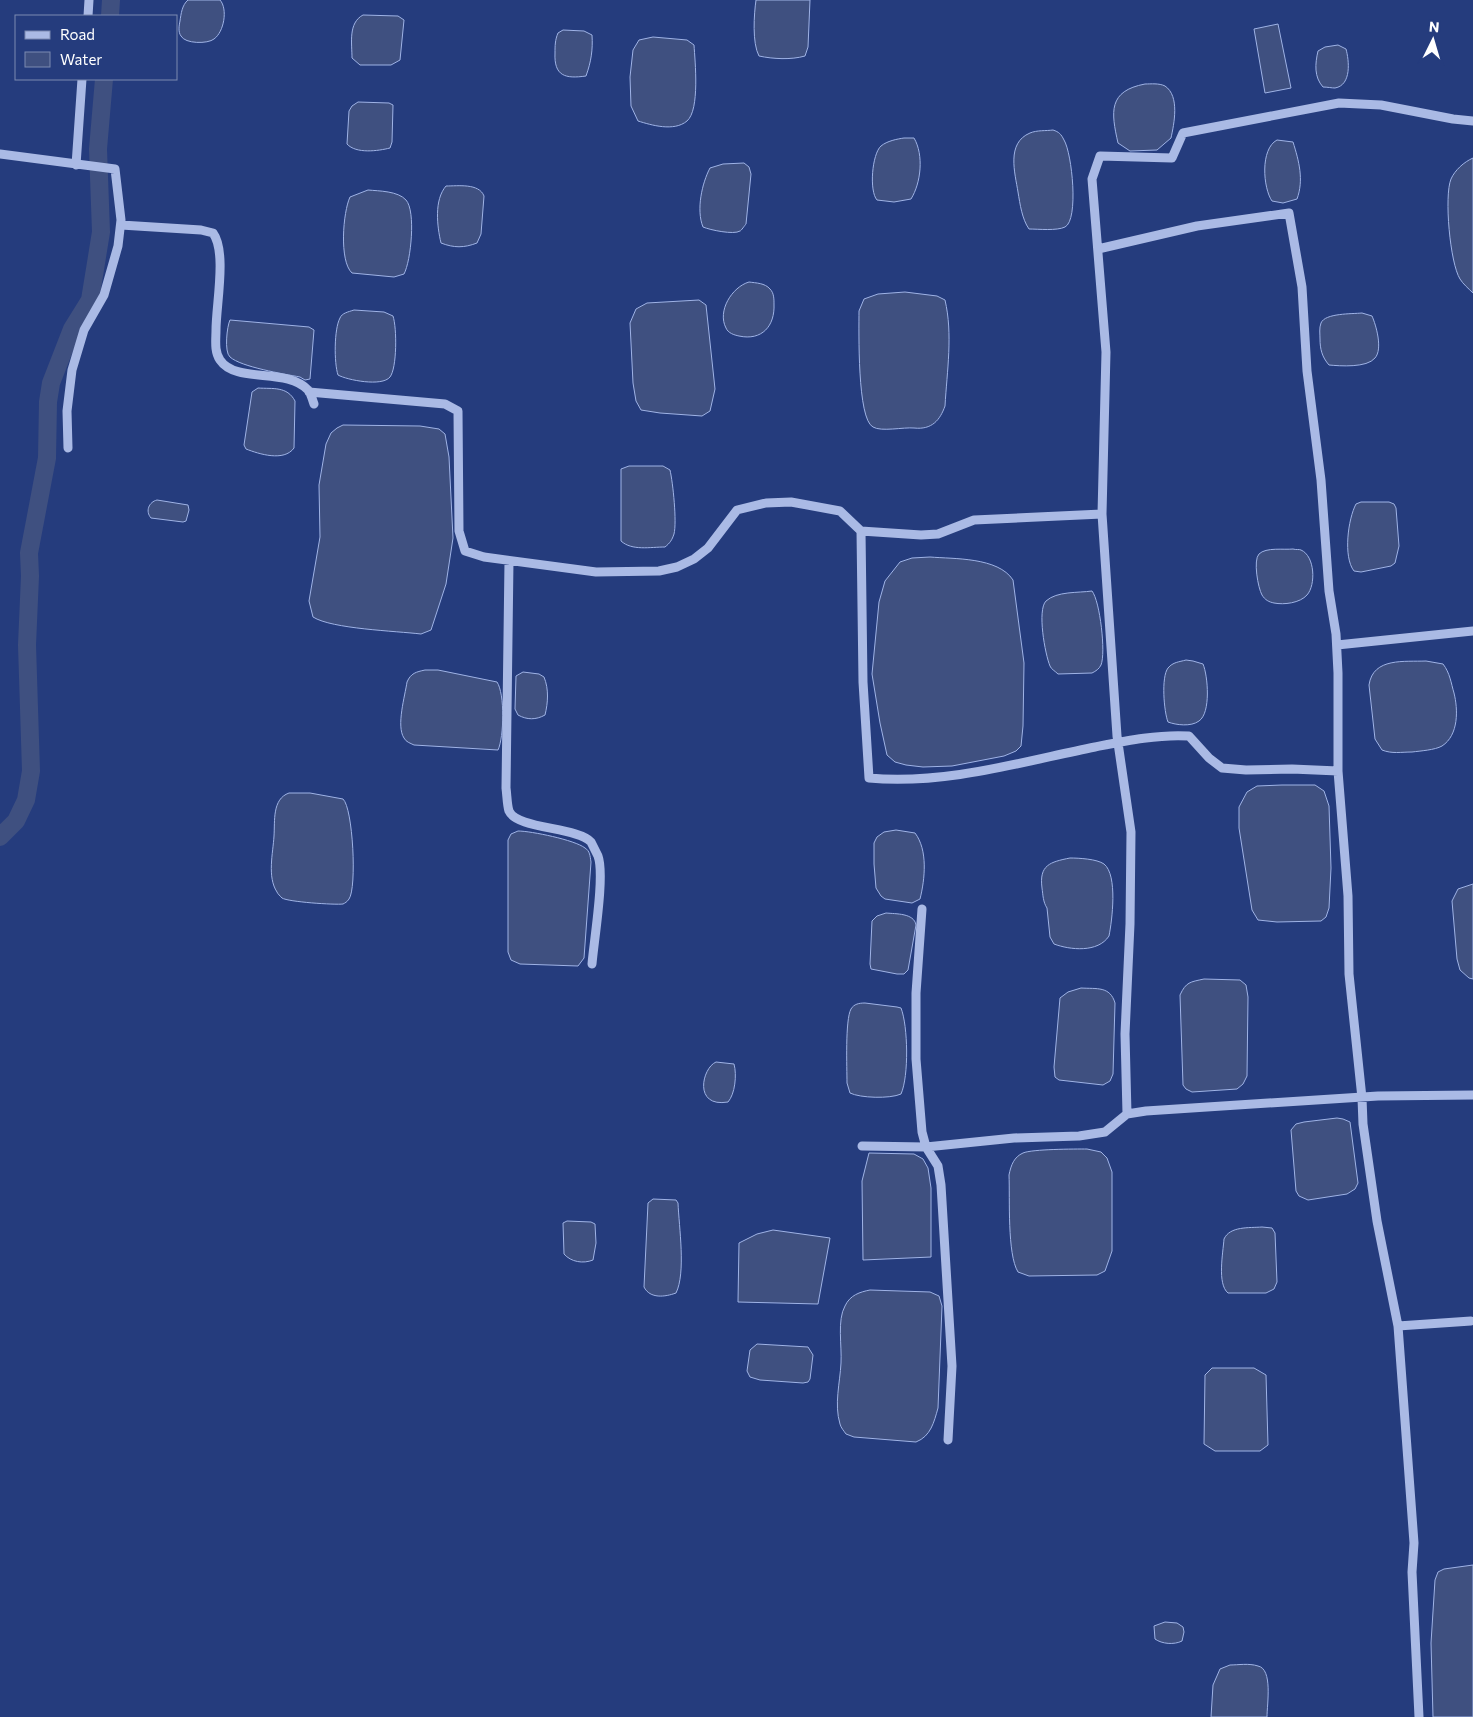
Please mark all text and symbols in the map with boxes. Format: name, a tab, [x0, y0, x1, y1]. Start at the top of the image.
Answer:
legend	[15, 15, 178, 80]
north arrow	[1408, 15, 1458, 65]
text: N	[1428, 18, 1440, 35]
text: Road	[60, 25, 95, 43]
text: Water	[60, 50, 102, 68]

